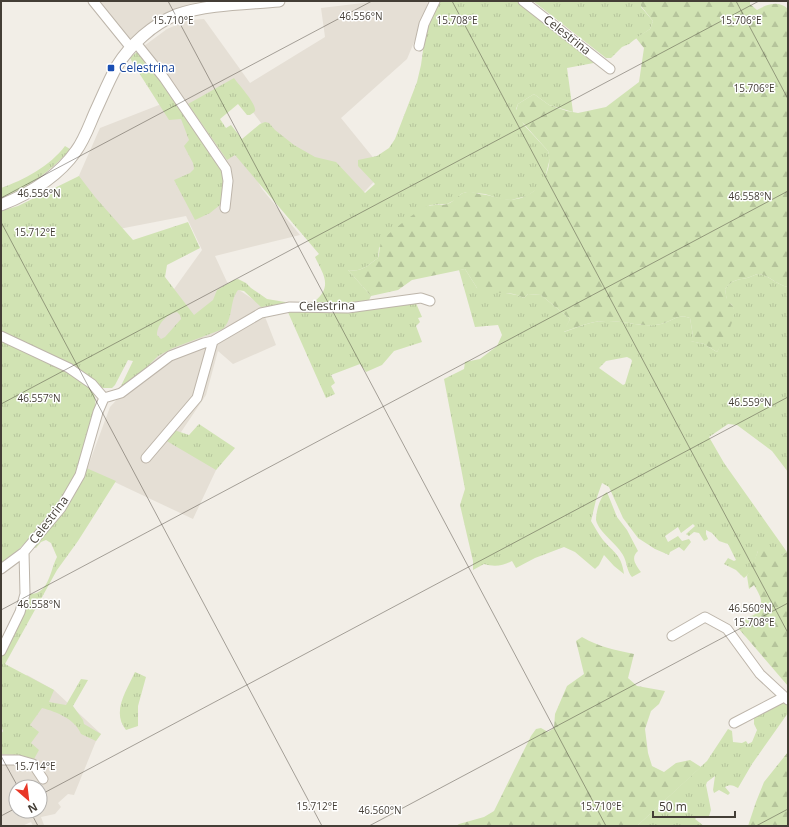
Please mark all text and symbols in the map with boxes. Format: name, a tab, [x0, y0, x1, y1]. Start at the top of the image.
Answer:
text: 46.556°N	[339, 9, 383, 23]
street label: Celestrina	[540, 11, 595, 59]
text: 15.710°E	[152, 13, 194, 27]
text: 15.708°E	[436, 13, 478, 27]
text: 15.706°E	[720, 13, 762, 27]
place label: Celestrina	[119, 59, 175, 76]
marker: Celestrina	[106, 63, 116, 73]
text: 15.706°E	[733, 81, 775, 95]
text: 46.556°N	[17, 186, 61, 200]
text: 46.558°N	[728, 189, 772, 203]
text: 15.712°E	[14, 225, 56, 239]
street label: Celestrina	[299, 297, 355, 314]
text: 46.557°N	[17, 391, 61, 405]
text: 46.559°N	[728, 395, 772, 409]
street label: Celestrina	[25, 492, 72, 547]
text: 46.558°N	[17, 597, 61, 611]
text: 46.560°N	[728, 601, 772, 615]
text: 15.708°E	[733, 615, 775, 629]
text: 15.714°E	[14, 759, 56, 773]
north arrow	[8, 779, 48, 819]
scale bar	[653, 793, 735, 819]
text: 50 m	[659, 798, 687, 815]
text: 15.712°E	[296, 799, 338, 813]
text: 15.710°E	[580, 799, 622, 813]
text: N	[25, 800, 40, 817]
text: 46.560°N	[358, 803, 402, 817]

